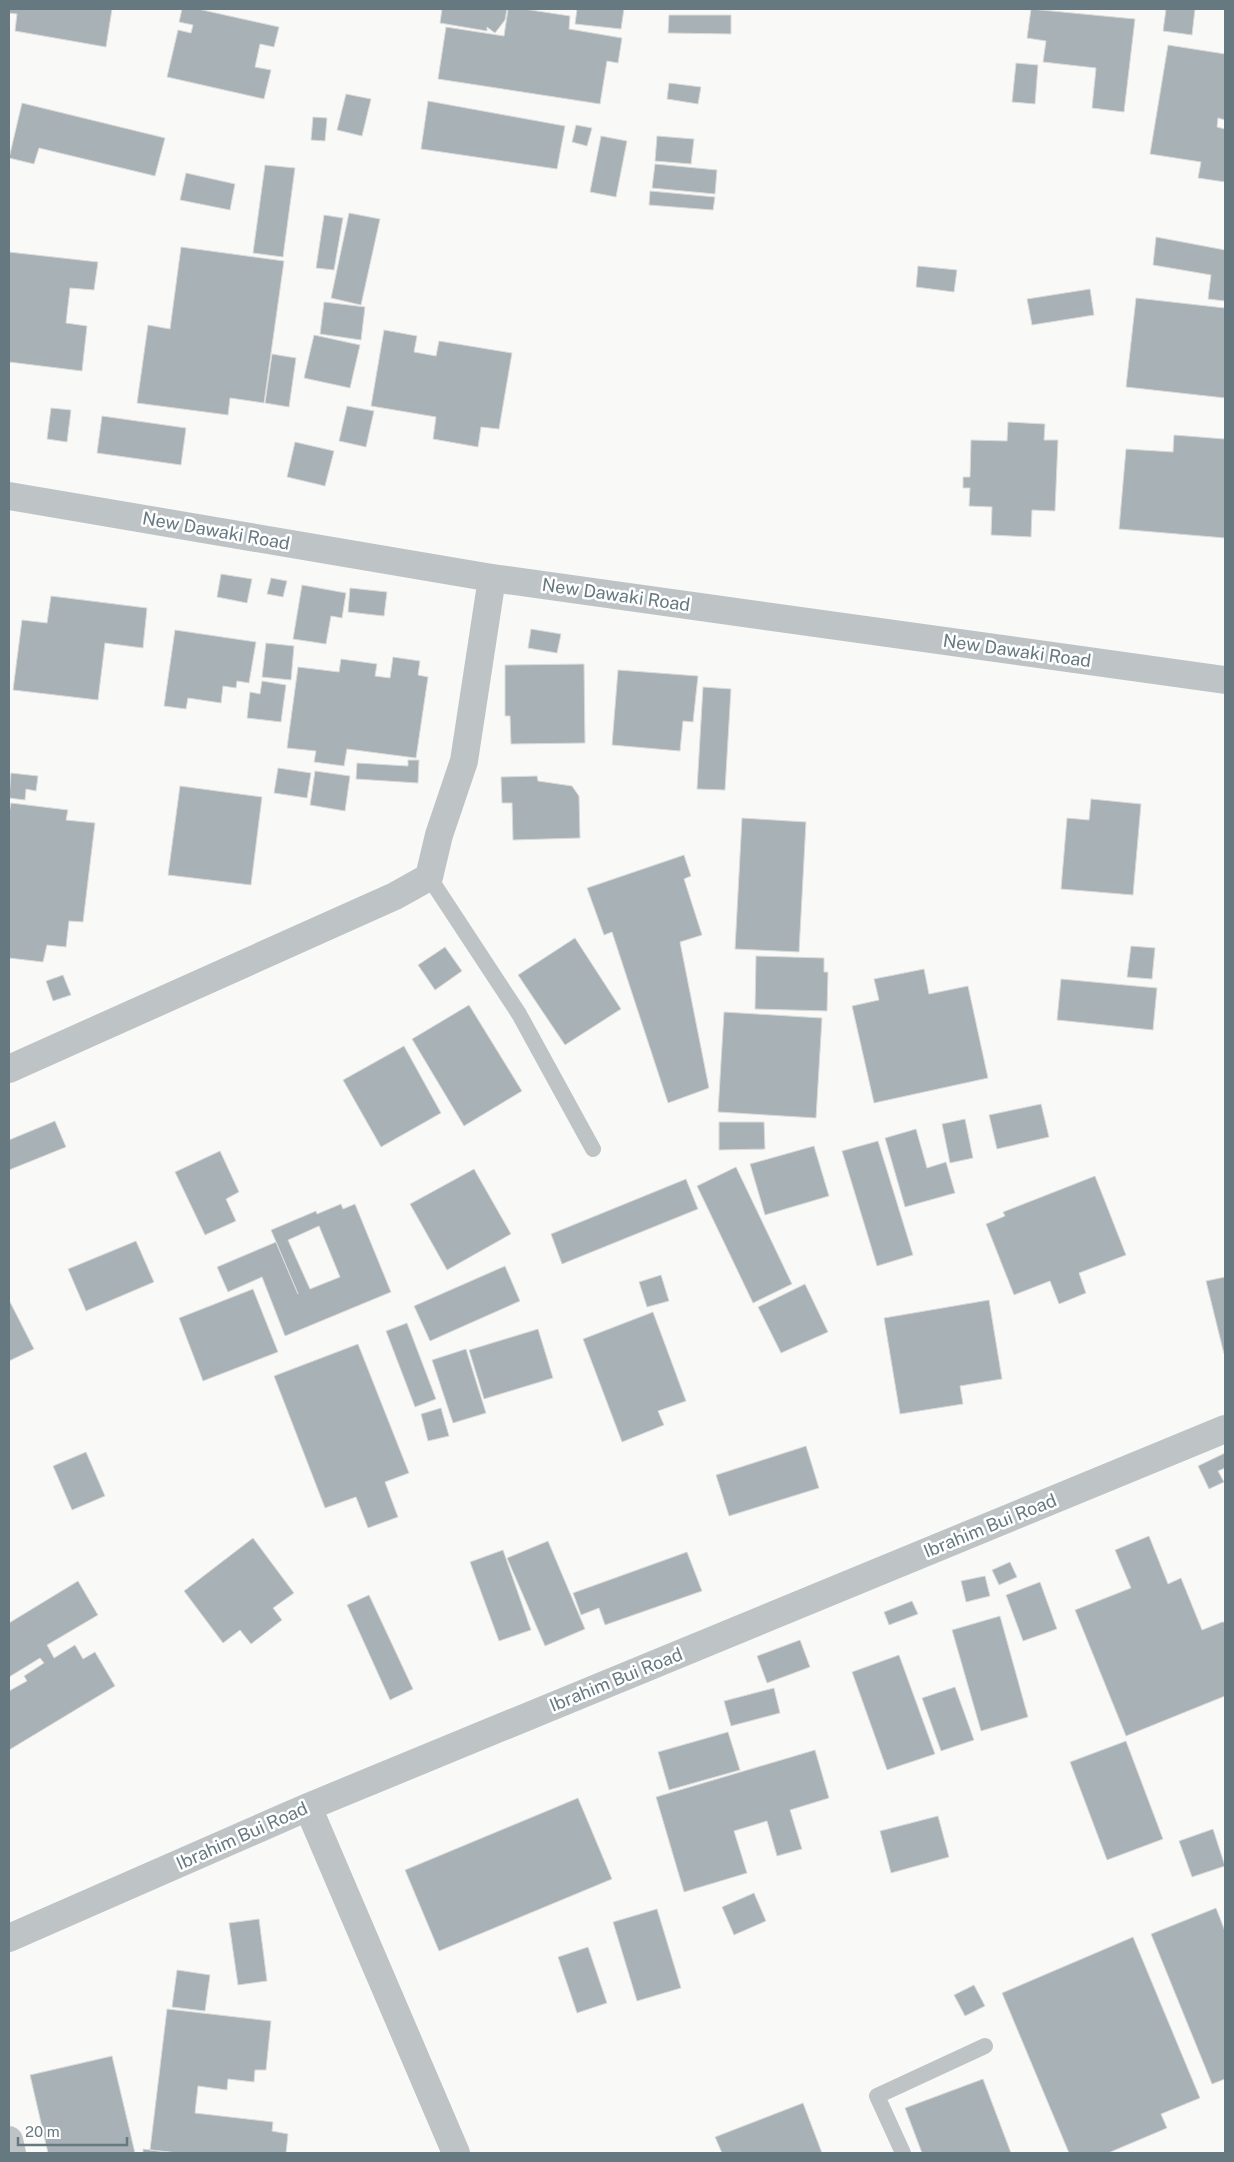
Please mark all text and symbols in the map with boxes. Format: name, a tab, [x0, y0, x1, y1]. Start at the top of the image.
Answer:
street label: New Dawaki Road	[141, 507, 291, 554]
street label: New Dawaki Road	[541, 574, 691, 615]
street label: New Dawaki Road	[942, 630, 1092, 671]
street label: Ibrahim Bui Road	[920, 1489, 1059, 1562]
street label: Ibrahim Bui Road	[546, 1643, 685, 1716]
street label: Ibrahim Bui Road	[173, 1797, 311, 1874]
scale bar	[18, 2114, 126, 2146]
text: 20 m	[25, 2123, 60, 2140]

